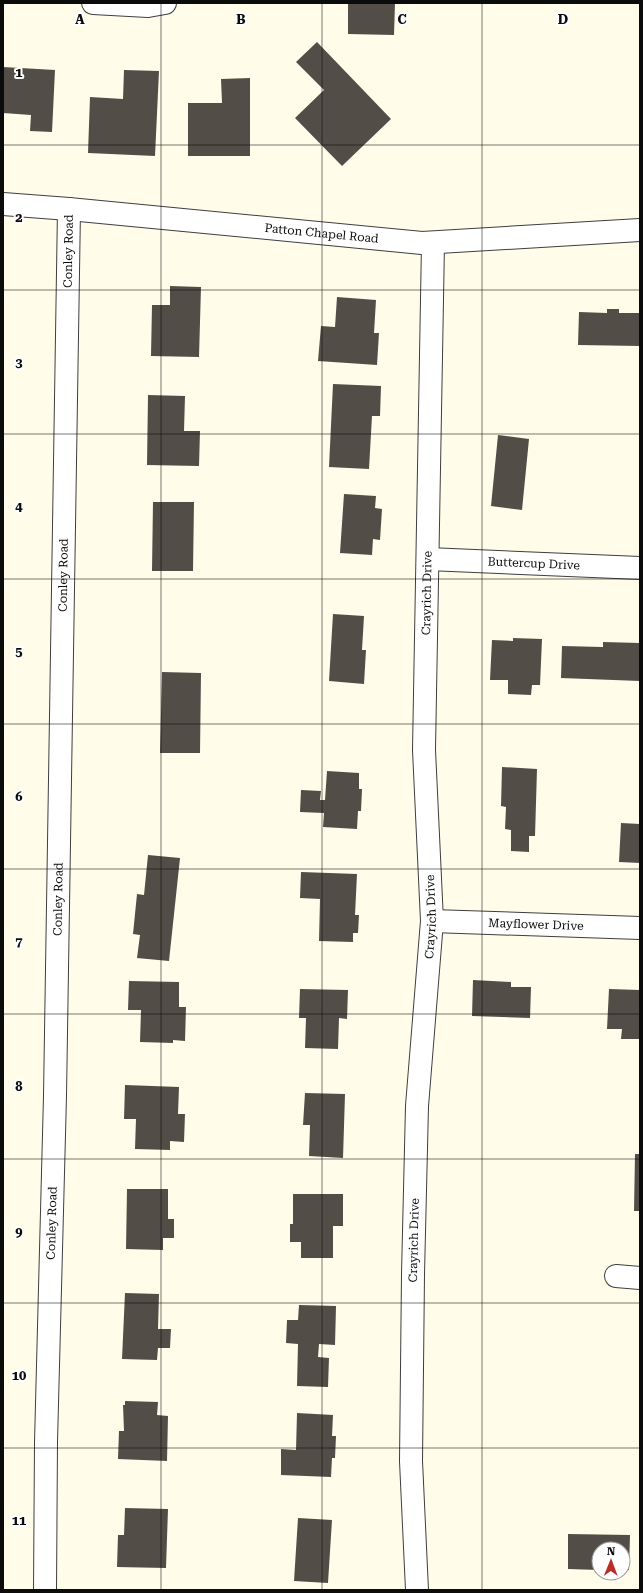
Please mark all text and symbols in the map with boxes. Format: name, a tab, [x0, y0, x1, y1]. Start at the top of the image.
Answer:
text: A	[75, 12, 85, 27]
text: B	[236, 12, 246, 27]
text: C	[397, 12, 407, 27]
text: D	[558, 12, 568, 27]
text: 1	[15, 65, 23, 80]
text: 2	[15, 210, 23, 225]
street label: Conley Road	[61, 214, 76, 288]
street label: Patton Chapel Road	[264, 221, 380, 246]
text: 3	[15, 355, 23, 370]
text: 4	[15, 499, 23, 514]
street label: Conley Road	[56, 538, 71, 612]
street label: Crayrich Drive	[419, 550, 435, 635]
street label: Buttercup Drive	[488, 555, 581, 572]
text: 5	[15, 644, 23, 659]
text: 6	[15, 789, 23, 804]
street label: Conley Road	[51, 862, 66, 936]
street label: Crayrich Drive	[422, 874, 439, 959]
street label: Mayflower Drive	[488, 916, 584, 933]
text: 7	[15, 934, 23, 949]
text: 8	[15, 1079, 23, 1094]
street label: Conley Road	[44, 1186, 60, 1260]
street label: Crayrich Drive	[406, 1197, 422, 1282]
text: 9	[15, 1224, 23, 1239]
text: 10	[12, 1368, 26, 1383]
text: 11	[12, 1513, 26, 1528]
north arrow	[591, 1541, 631, 1581]
text: N	[607, 1545, 616, 1558]

